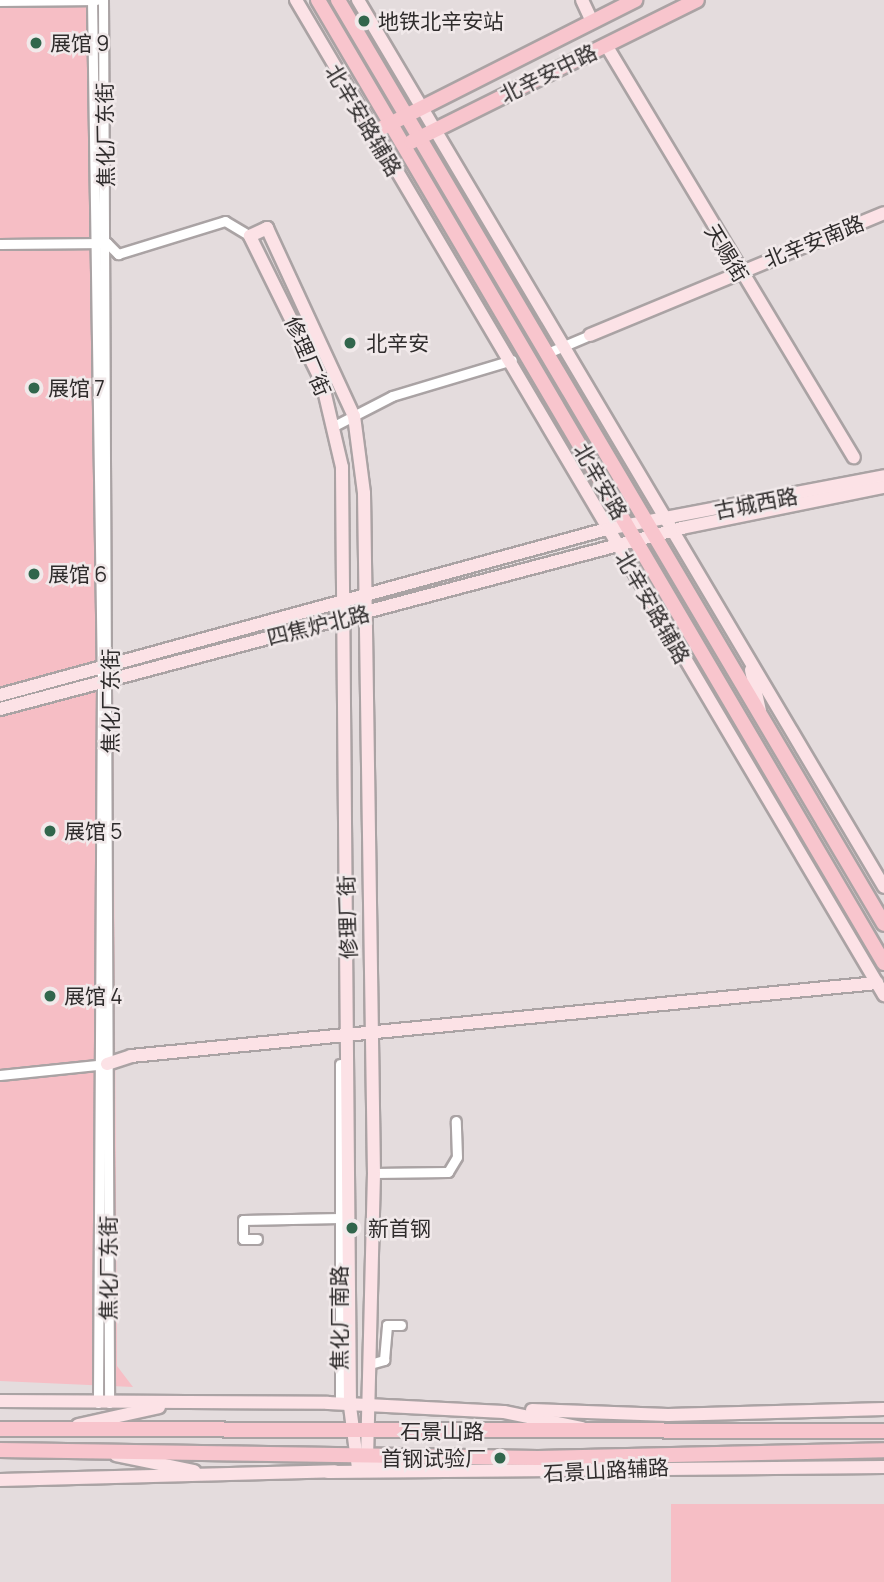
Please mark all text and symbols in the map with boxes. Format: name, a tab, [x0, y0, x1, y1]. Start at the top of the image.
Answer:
place label: 地铁北辛安站	[378, 8, 504, 34]
marker: 地铁北辛安站	[356, 13, 372, 29]
place label: 展馆 9	[50, 30, 109, 56]
marker: 展馆 9	[28, 35, 44, 51]
street label: 北辛安中路	[495, 39, 601, 107]
street label: 北辛安路辅路	[321, 60, 407, 180]
street label: 焦化厂东街	[91, 82, 119, 188]
street label: 北辛安南路	[761, 210, 867, 272]
street label: 天赐街	[700, 220, 754, 286]
street label: 修理厂街	[280, 312, 336, 400]
place label: 北辛安	[366, 330, 429, 356]
marker: 北辛安	[340, 333, 360, 353]
place label: 展馆 7	[48, 375, 105, 401]
marker: 展馆 7	[26, 380, 42, 396]
street label: 北辛安路	[569, 438, 633, 524]
street label: 古城西路	[712, 483, 800, 523]
street label: 北辛安路辅路	[611, 546, 695, 668]
place label: 展馆 6	[48, 561, 107, 587]
marker: 展馆 6	[26, 566, 42, 582]
street label: 四焦炉北路	[264, 600, 372, 650]
street label: 焦化厂东街	[97, 649, 123, 753]
place label: 展馆 5	[64, 818, 122, 844]
marker: 展馆 5	[42, 823, 58, 839]
street label: 修理厂街	[333, 875, 361, 959]
place label: 展馆 4	[64, 983, 123, 1009]
marker: 展馆 4	[42, 988, 58, 1004]
place label: 新首钢	[368, 1215, 431, 1241]
street label: 焦化厂东街	[95, 1216, 121, 1320]
marker: 新首钢	[342, 1218, 362, 1238]
street label: 焦化厂南路	[326, 1266, 352, 1370]
street label: 石景山路	[400, 1418, 484, 1444]
place label: 首钢试验厂	[381, 1445, 486, 1471]
marker: 首钢试验厂	[492, 1450, 508, 1466]
street label: 石景山路辅路	[542, 1454, 670, 1486]

